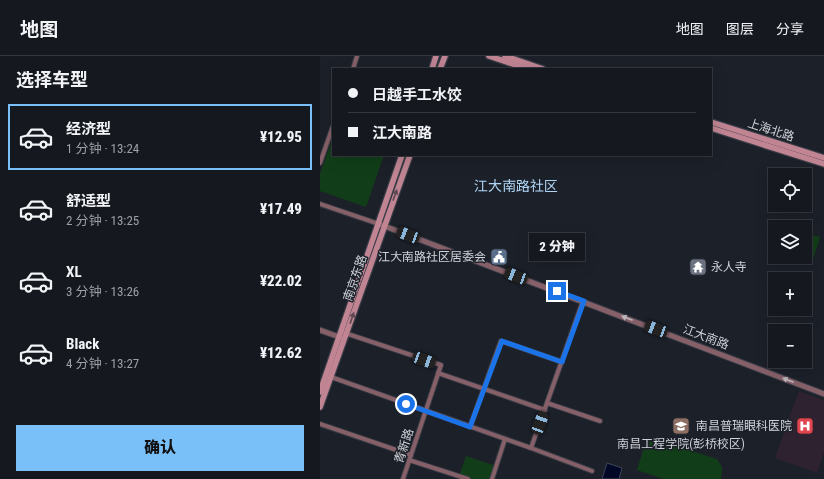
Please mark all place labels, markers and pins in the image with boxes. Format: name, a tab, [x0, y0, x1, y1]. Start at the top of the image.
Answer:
public building icon: 江大南路社区居委会	[489, 247, 509, 267]
place label: 江大南路社区居委会	[378, 250, 486, 264]
temple icon: 永人寺	[688, 257, 708, 277]
place label: 永人寺	[711, 260, 747, 274]
school or university icon: 南昌工程学院(彭桥校区)	[671, 416, 691, 436]
hospital icon: 南昌普瑞眼科医院	[795, 416, 815, 436]
place label: 南昌普瑞眼科医院	[696, 419, 792, 433]
place label: 南昌工程学院(彭桥校区)	[617, 437, 745, 451]

